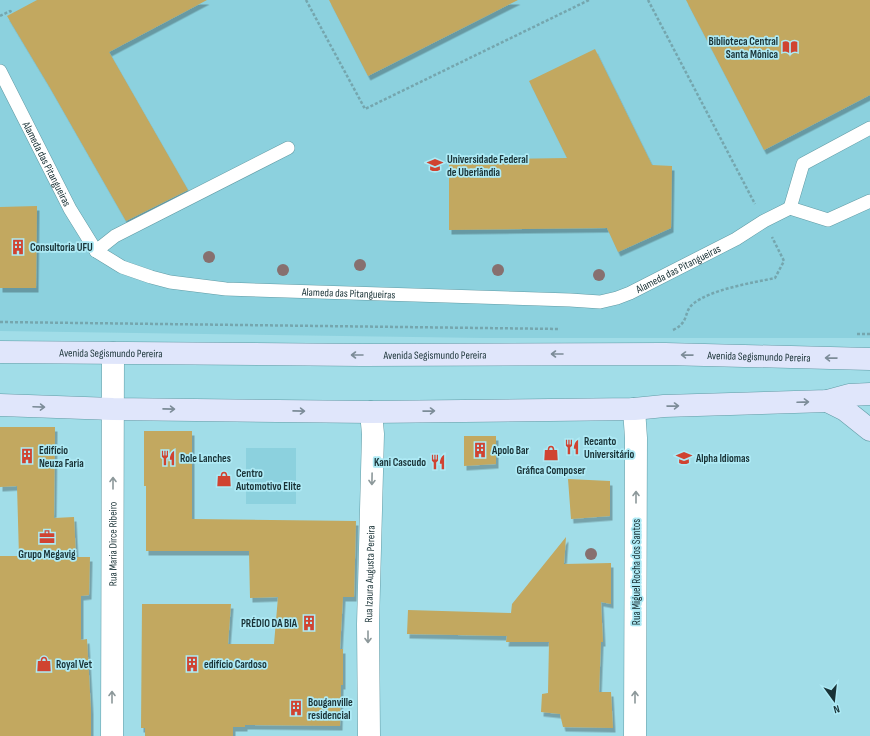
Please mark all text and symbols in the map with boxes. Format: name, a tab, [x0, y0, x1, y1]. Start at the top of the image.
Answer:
place label: Biblioteca Central Santa Mônica	[708, 35, 778, 61]
library icon: Biblioteca Central Santa Mônica	[781, 38, 799, 56]
street label: Alameda das Pitangueiras	[20, 118, 74, 208]
place label: Universidade Federal de Uberlândia	[447, 153, 528, 179]
school or university icon: Universidade Federal de Uberlândia	[426, 156, 444, 174]
building icon: Consultoria UFU	[9, 238, 27, 256]
place label: Consultoria UFU	[30, 241, 93, 254]
street label: Alameda das Pitangueiras	[633, 241, 723, 296]
street label: Alameda das Pitangueiras	[301, 285, 395, 301]
street label: Avenida Segismundo Pereira	[58, 346, 163, 360]
street label: Avenida Segismundo Pereira	[382, 348, 487, 361]
street label: Avenida Segismundo Pereira	[706, 349, 811, 364]
one-way arrow	[551, 350, 564, 358]
one-way arrow	[351, 351, 364, 358]
one-way arrow	[681, 351, 694, 359]
one-way arrow	[825, 354, 838, 362]
one-way arrow	[796, 398, 809, 405]
one-way arrow	[666, 402, 679, 410]
one-way arrow	[32, 403, 45, 410]
one-way arrow	[162, 406, 175, 413]
one-way arrow	[292, 407, 305, 415]
one-way arrow	[422, 407, 435, 415]
place label: Recanto Universitário	[584, 435, 635, 461]
restaurant icon: Recanto Universitário	[563, 438, 581, 456]
building icon: Apolo Bar	[471, 441, 489, 459]
place label: Edifício Neuza Faria	[39, 444, 84, 470]
place label: Apolo Bar	[491, 444, 529, 457]
shop icon: Gráfica Composer	[542, 444, 560, 462]
building icon: Edifício Neuza Faria	[18, 447, 36, 465]
restaurant icon: Role Lanches	[159, 449, 177, 467]
school or university icon: Alpha Idiomas	[675, 449, 693, 467]
place label: Role Lanches	[180, 452, 231, 465]
place label: Alpha Idiomas	[695, 452, 750, 465]
restaurant icon: Kani Cascudo	[429, 453, 447, 471]
place label: Kani Cascudo	[374, 456, 426, 469]
place label: Gráfica Composer	[517, 464, 586, 477]
place label: Centro Automotivo Elite	[235, 467, 301, 493]
shop icon: Centro Automotivo Elite	[215, 470, 233, 488]
one-way arrow	[368, 472, 375, 485]
one-way arrow	[109, 477, 117, 490]
one-way arrow	[632, 491, 640, 504]
street label: Rua Maria Dirce Ribeiro	[106, 501, 119, 586]
street label: Rua Miguel Rocha dos Santos	[630, 519, 643, 625]
street label: Rua Izaura Augusta Pereira	[362, 525, 377, 623]
office icon: Grupo Megavig	[38, 528, 56, 546]
place label: Grupo Megavig	[18, 548, 76, 561]
building icon: PRÉDIO DA BIA	[300, 614, 318, 632]
place label: PRÉDIO DA BIA	[241, 617, 298, 630]
one-way arrow	[364, 630, 372, 643]
shop icon: Royal Vet	[35, 655, 53, 673]
building icon: edifício Cardoso	[183, 655, 201, 673]
place label: Royal Vet	[56, 658, 93, 671]
place label: edifício Cardoso	[204, 658, 267, 671]
north arrow	[814, 680, 854, 720]
one-way arrow	[108, 691, 116, 704]
one-way arrow	[631, 691, 639, 704]
place label: Bouganville residencial	[308, 696, 353, 722]
building icon: Bouganville residencial	[287, 699, 305, 717]
text: N	[832, 702, 841, 716]

